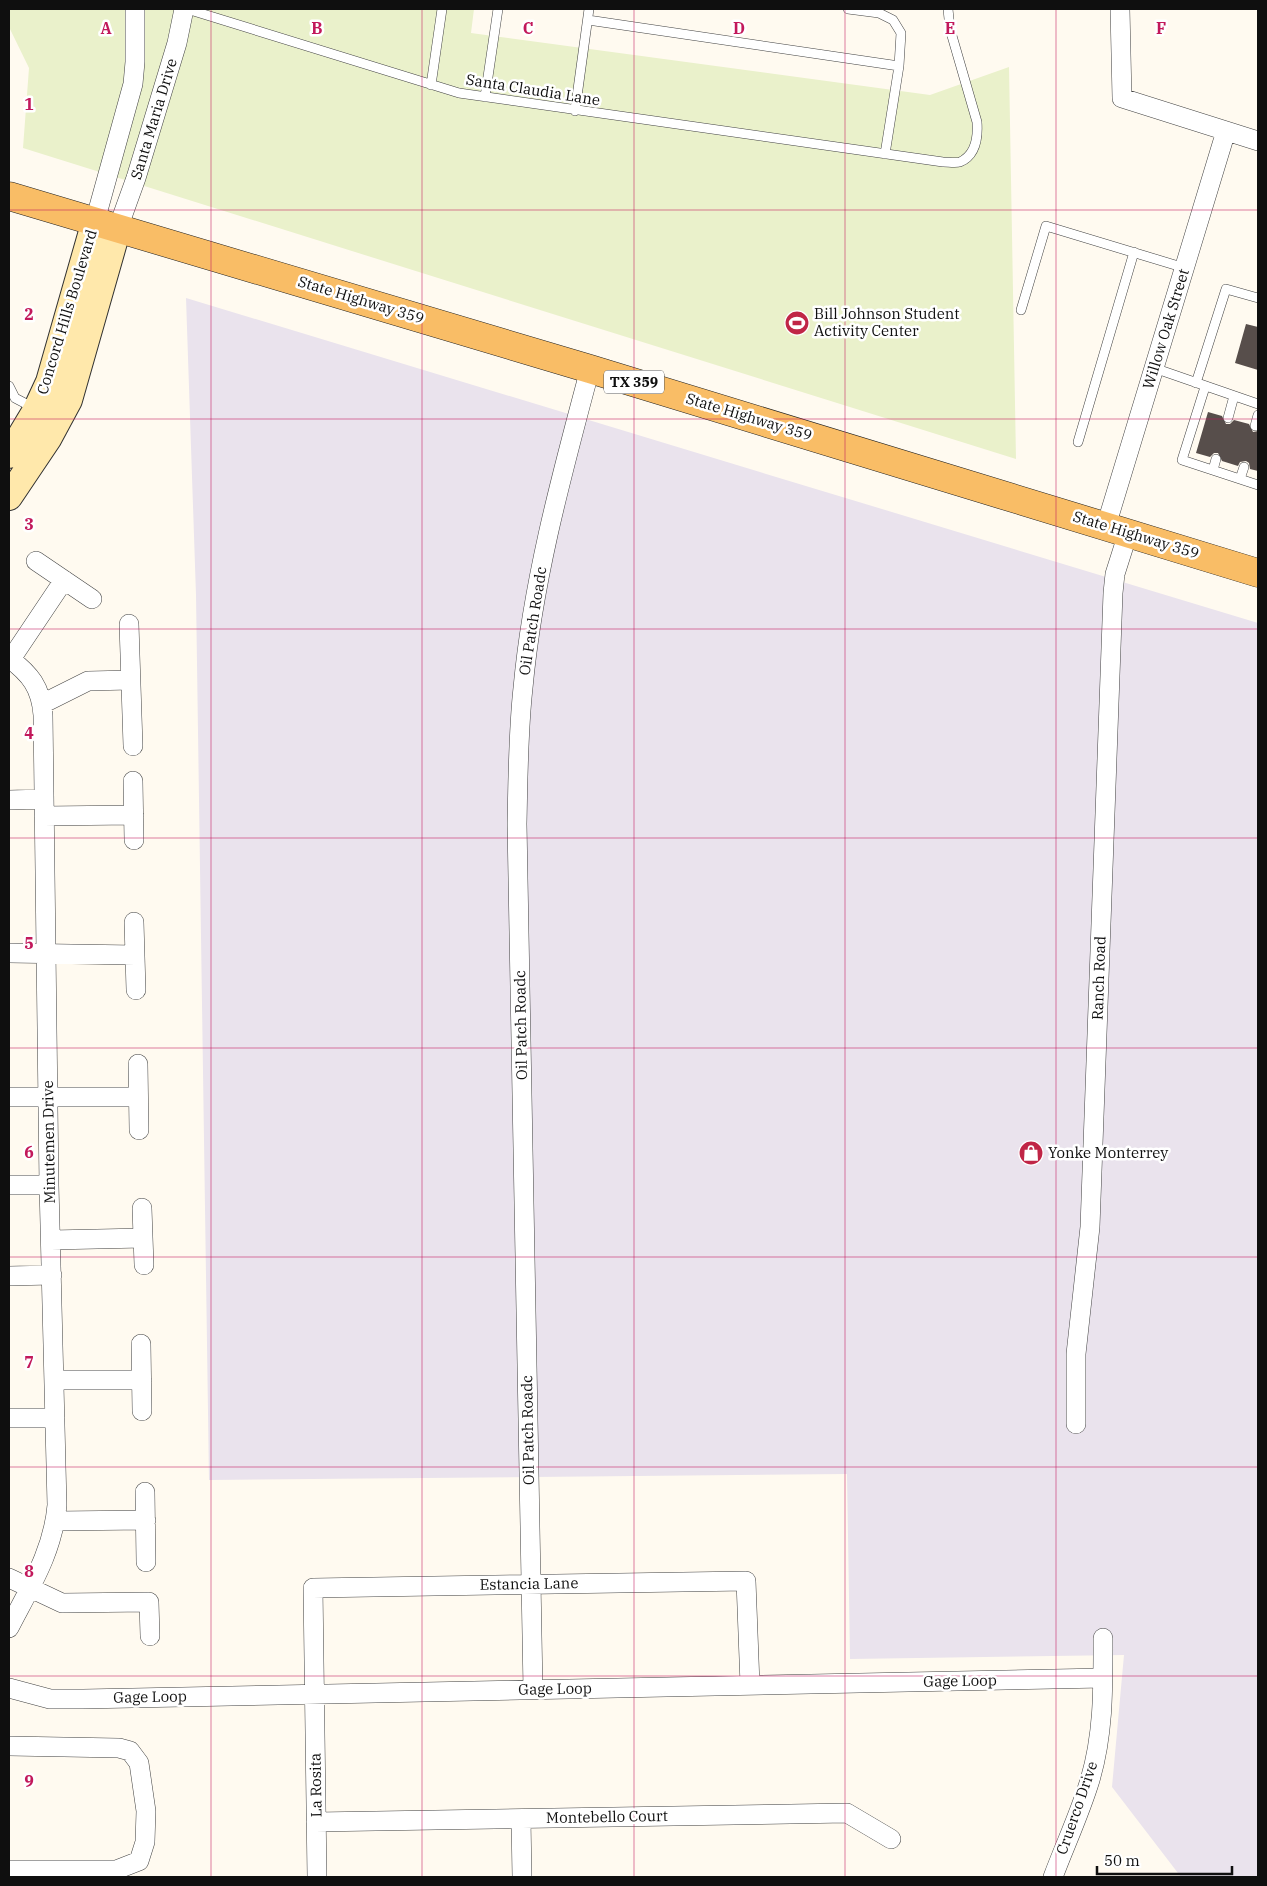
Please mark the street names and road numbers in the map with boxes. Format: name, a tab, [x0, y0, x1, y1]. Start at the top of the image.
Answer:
street label: Santa Maria Drive	[126, 56, 181, 182]
street label: Santa Claudia Lane	[465, 70, 601, 109]
street label: Concord Hills Boulevard	[32, 227, 101, 397]
street label: Willow Oak Street	[1138, 266, 1193, 391]
street label: State Highway 359	[296, 271, 427, 328]
road number: TX 359	[604, 371, 664, 394]
street label: State Highway 359	[684, 388, 815, 445]
street label: State Highway 359	[1071, 506, 1202, 563]
street label: Oil Patch Roadc	[515, 565, 551, 677]
street label: Ranch Road	[1088, 936, 1109, 1020]
street label: Oil Patch Roadc	[510, 970, 531, 1080]
street label: Minutemen Drive	[38, 1080, 59, 1204]
street label: Oil Patch Roadc	[517, 1375, 538, 1485]
street label: Estancia Lane	[479, 1573, 579, 1594]
street label: Gage Loop	[923, 1670, 997, 1691]
street label: Gage Loop	[518, 1678, 592, 1699]
street label: Gage Loop	[113, 1686, 187, 1707]
street label: La Rosita	[305, 1753, 326, 1817]
street label: Cruerco Drive	[1052, 1758, 1101, 1857]
street label: Montebello Court	[546, 1806, 668, 1827]

